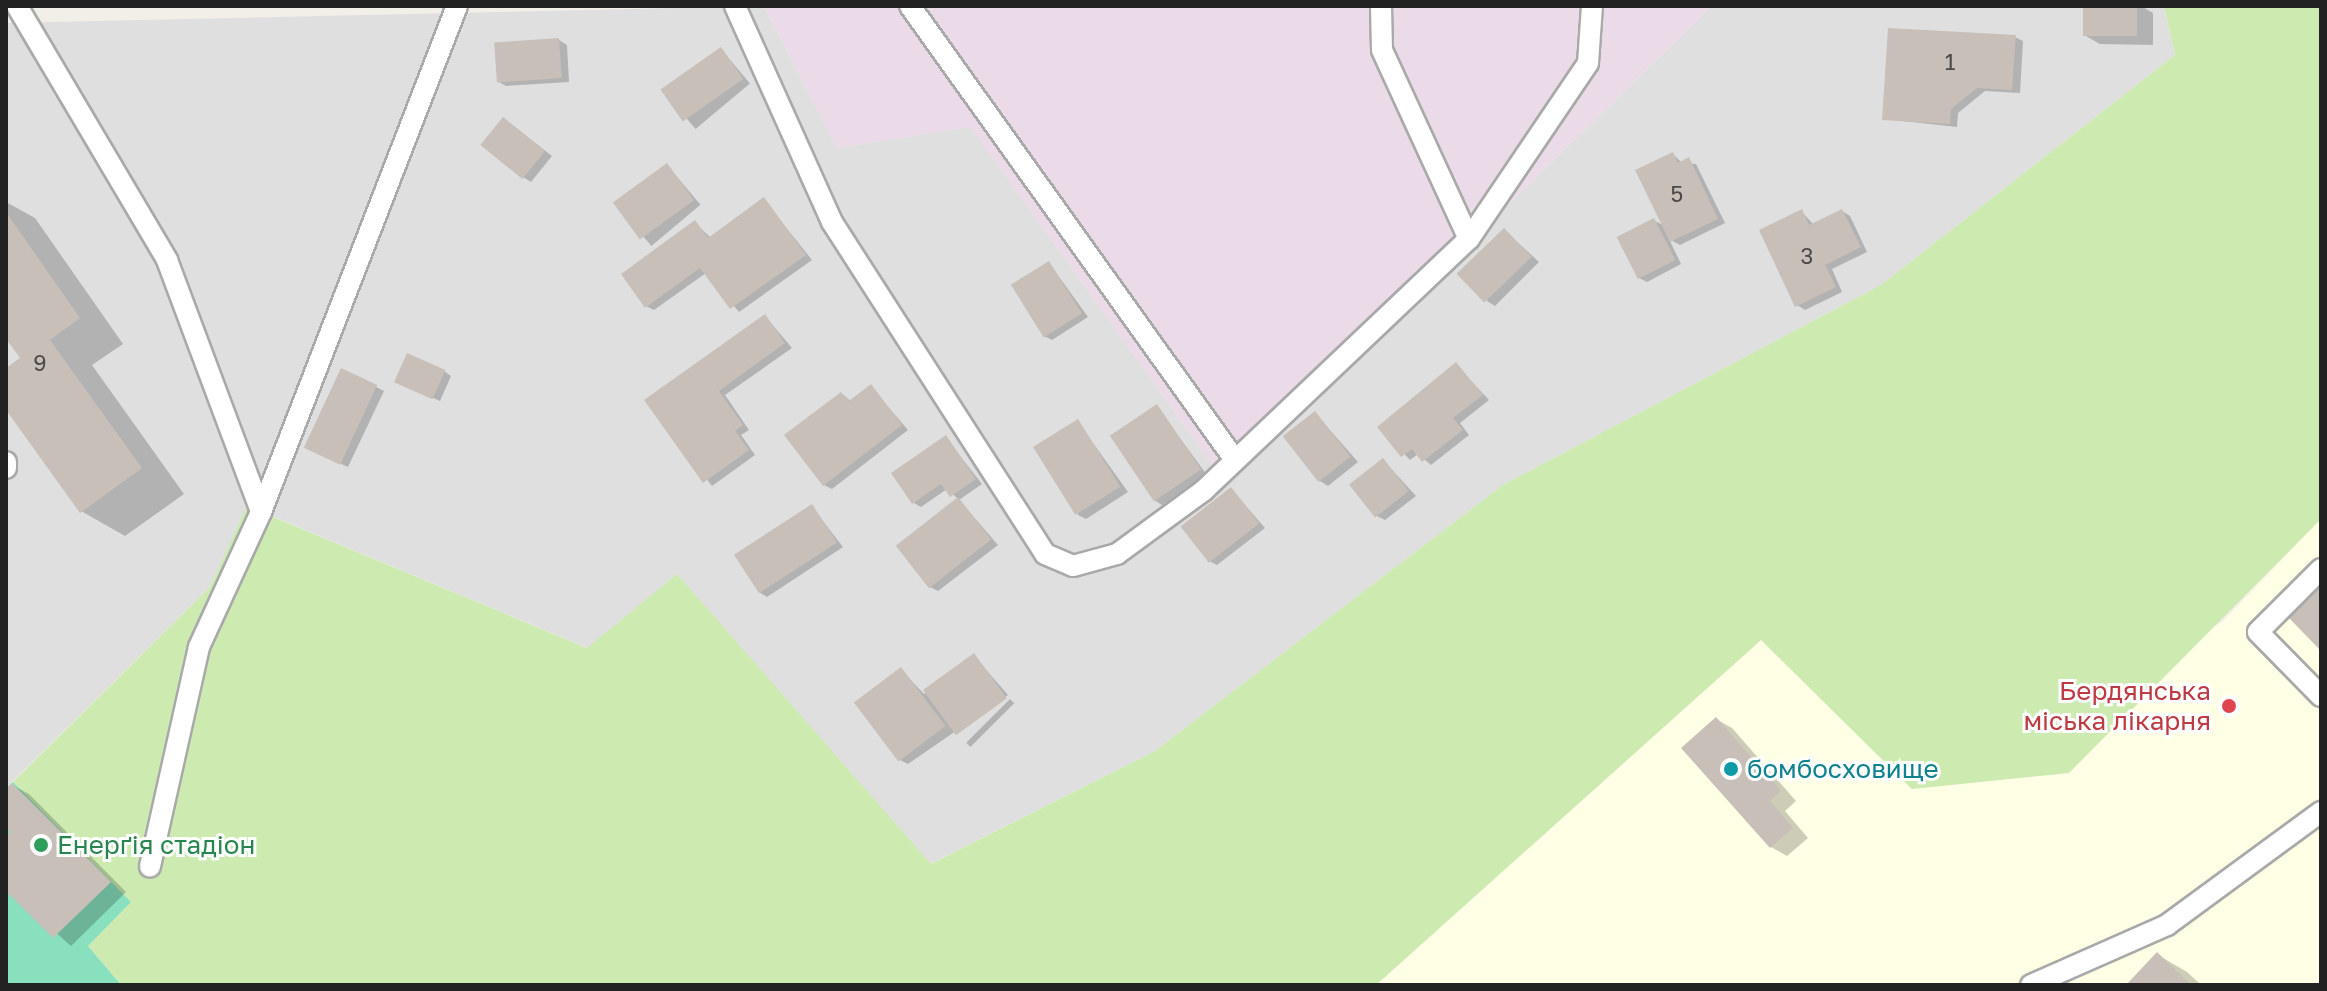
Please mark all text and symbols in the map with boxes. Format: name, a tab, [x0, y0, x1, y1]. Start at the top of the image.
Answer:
house number: 1	[1945, 49, 1955, 75]
house number: 5	[1671, 181, 1683, 207]
house number: 3	[1801, 243, 1813, 269]
house number: 9	[33, 350, 47, 376]
place label: Бердянська міська лікарня	[2023, 675, 2211, 736]
marker: Бердянська міська лікарня	[2218, 695, 2240, 717]
place label: бомбосховище	[1747, 753, 1939, 785]
marker: бомбосховище	[1722, 760, 1740, 778]
place label: Енерґія стадіон	[57, 829, 255, 861]
marker: Енерґія стадіон	[32, 836, 50, 854]

